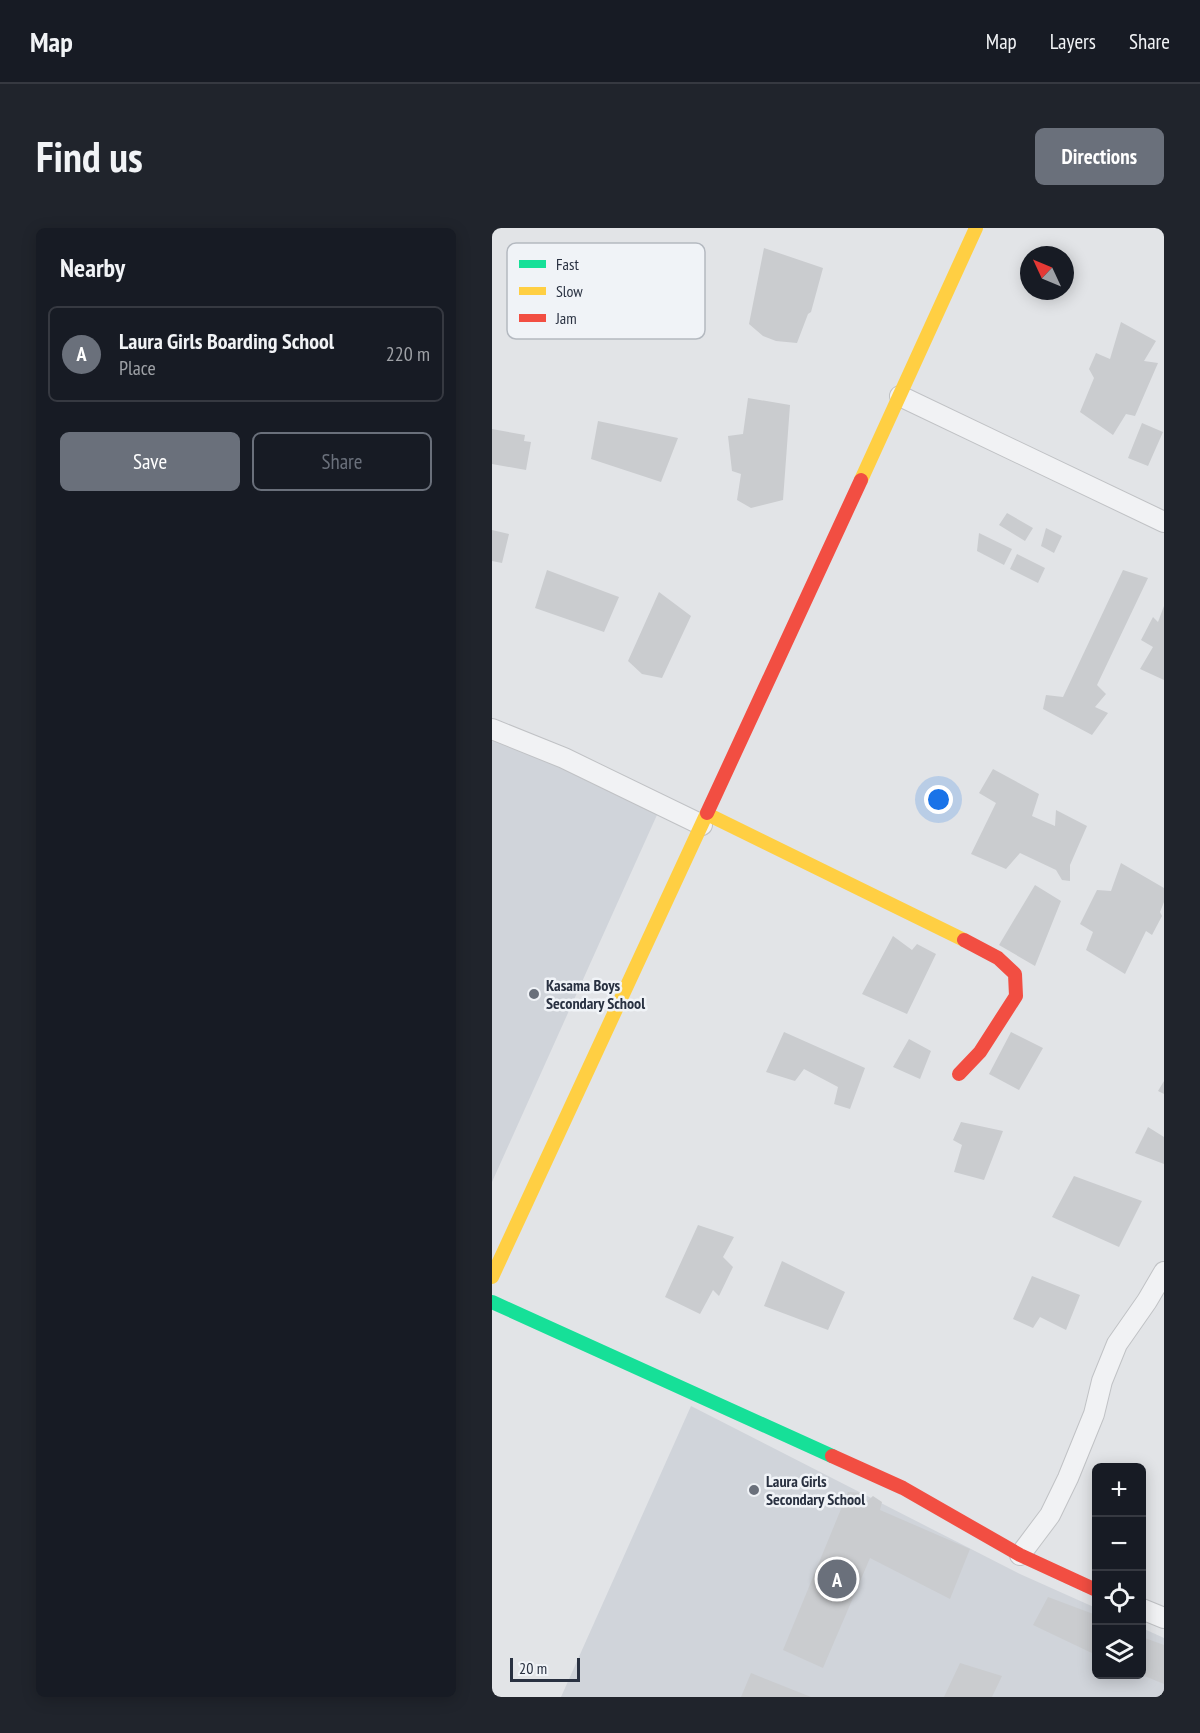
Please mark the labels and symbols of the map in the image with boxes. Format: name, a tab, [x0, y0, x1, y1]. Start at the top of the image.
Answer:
legend	[507, 243, 705, 339]
north arrow	[1020, 246, 1074, 300]
text: Fast	[556, 254, 579, 274]
text: Slow	[556, 281, 583, 301]
text: Jam	[555, 308, 577, 328]
your location	[924, 785, 953, 814]
place label: Kasama Boys Secondary School	[546, 975, 645, 1013]
marker: Kasama Boys Secondary School	[527, 987, 541, 1001]
place label: Laura Girls Secondary School	[766, 1471, 865, 1509]
marker: Laura Girls Secondary School	[747, 1483, 761, 1497]
pin: A	[818, 1556, 856, 1602]
scale bar	[510, 1655, 580, 1682]

